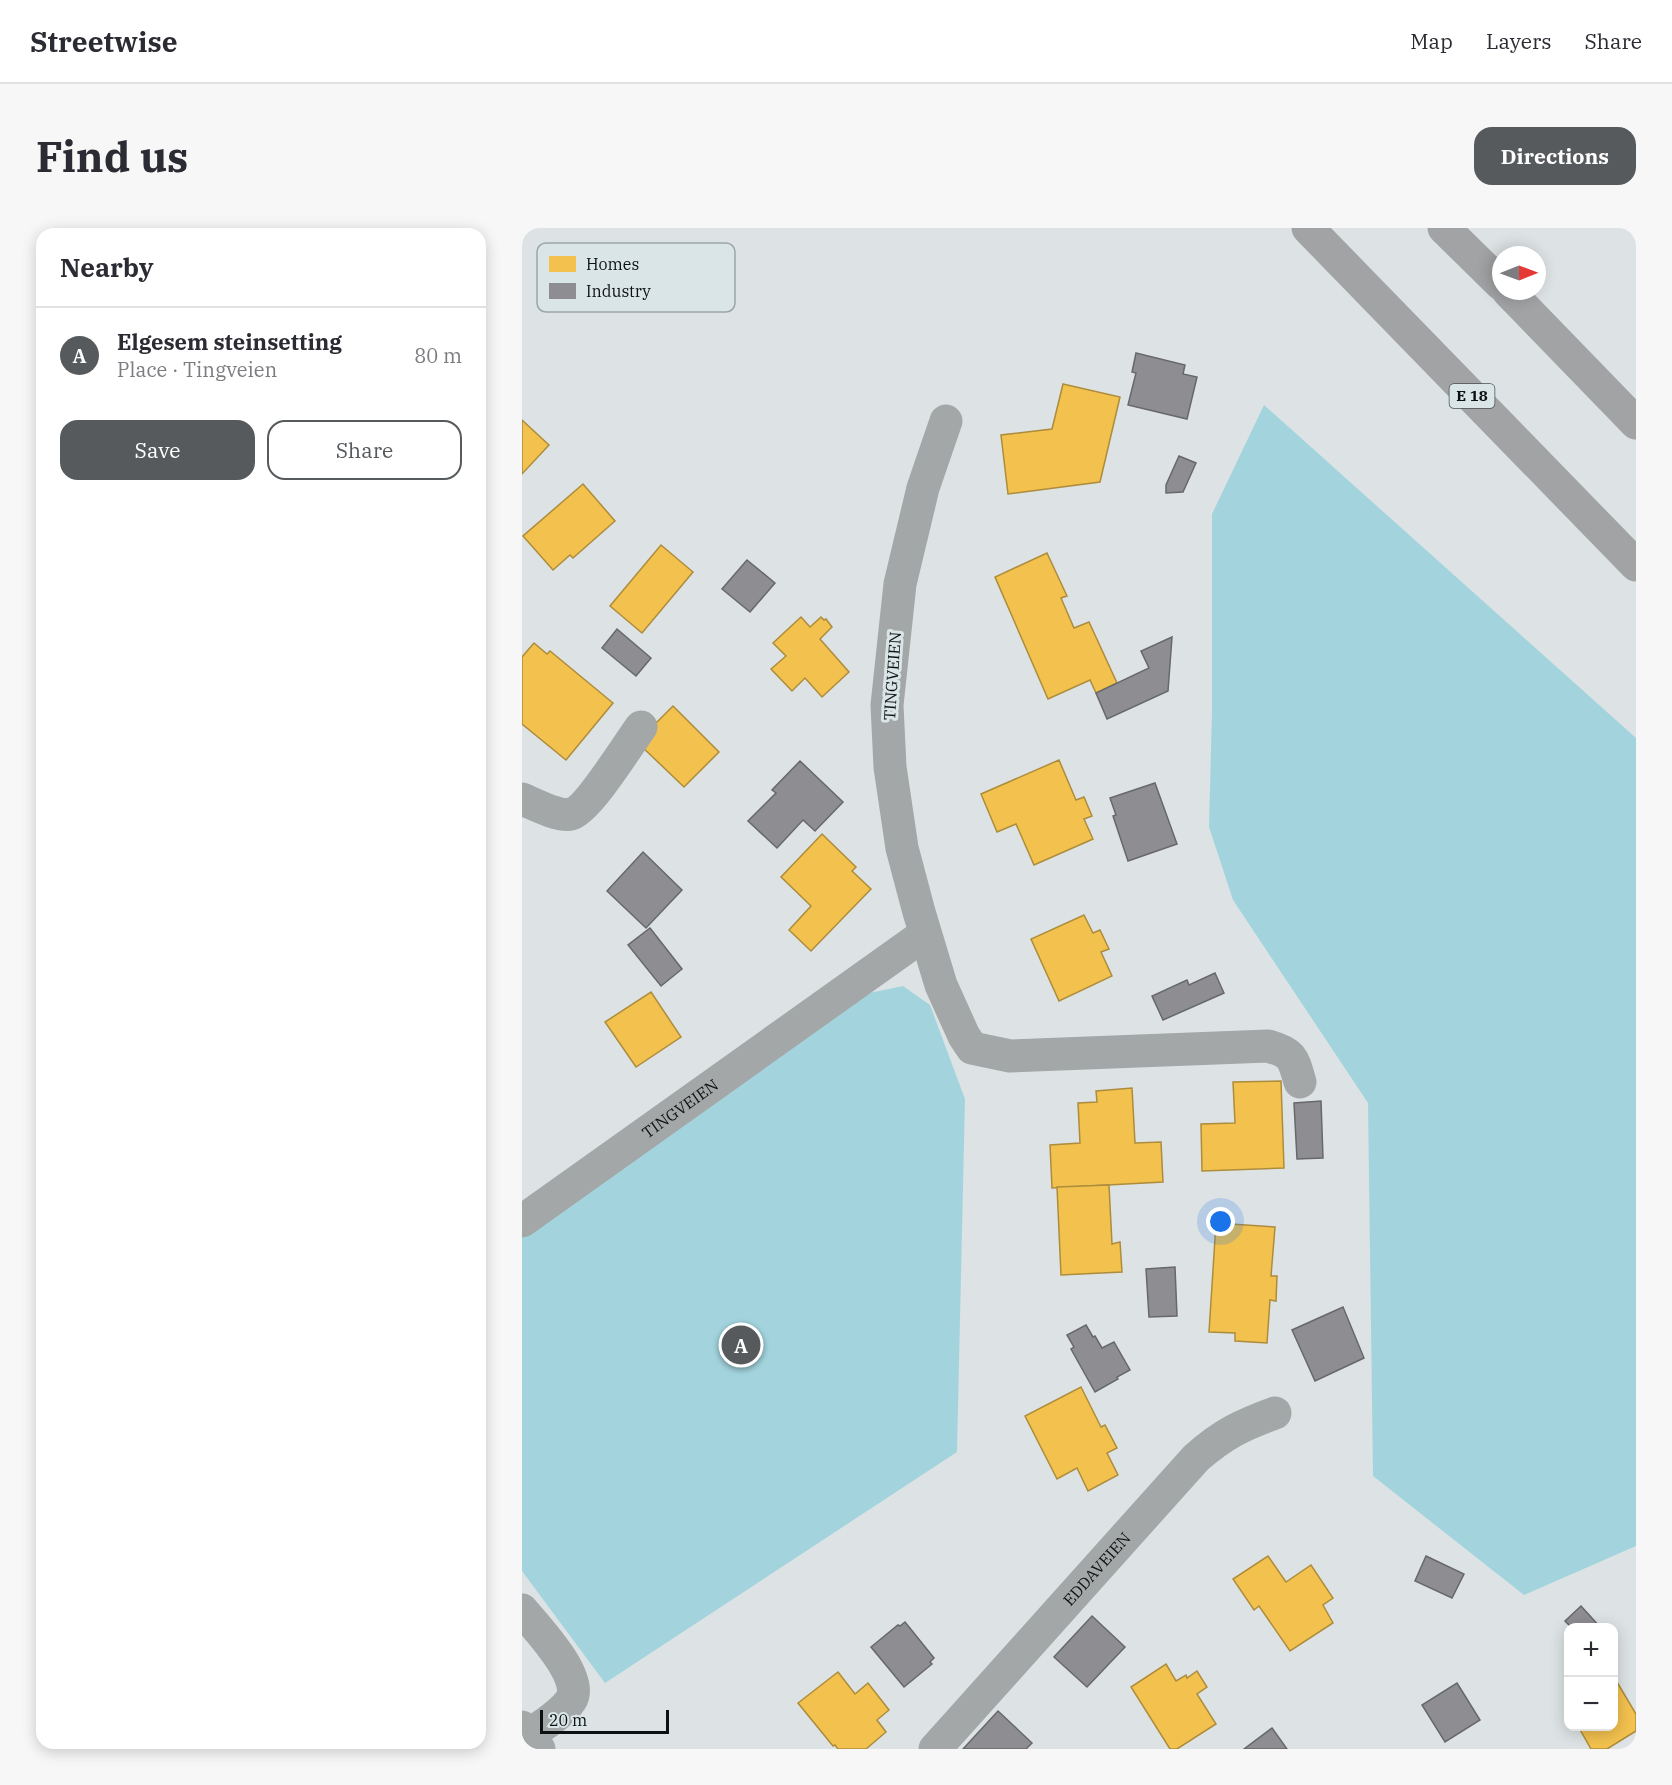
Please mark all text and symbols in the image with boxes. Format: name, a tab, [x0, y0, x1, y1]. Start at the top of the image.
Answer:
text: Streetwise	[30, 23, 177, 60]
text: Map	[1410, 27, 1453, 55]
text: Layers	[1486, 27, 1552, 55]
text: Share	[1585, 27, 1642, 55]
button: Directions	[1474, 127, 1636, 185]
text: Find us	[36, 129, 188, 184]
legend	[537, 243, 735, 312]
north arrow	[1492, 246, 1546, 300]
text: Nearby	[60, 250, 154, 284]
text: Homes	[586, 254, 639, 274]
text: Industry	[586, 281, 651, 301]
text: Elgesem steinsetting	[117, 327, 342, 356]
text: A	[73, 342, 86, 369]
text: 80 m	[414, 342, 462, 369]
text: Place · Tingveien	[117, 356, 277, 383]
road number: E 18	[1450, 384, 1494, 408]
button: Save	[60, 420, 255, 480]
button: Share	[267, 420, 462, 480]
street label: TINGVEIEN	[879, 631, 905, 721]
street label: TINGVEIEN	[638, 1075, 722, 1142]
your location	[1206, 1207, 1235, 1236]
pin: A	[722, 1322, 760, 1368]
street label: EDDAVEIEN	[1058, 1528, 1135, 1610]
map controls	[1564, 1623, 1618, 1731]
button: +	[1564, 1623, 1618, 1677]
button: −	[1564, 1677, 1618, 1731]
scale bar	[540, 1707, 669, 1734]
text: 20 m	[549, 1710, 587, 1730]

